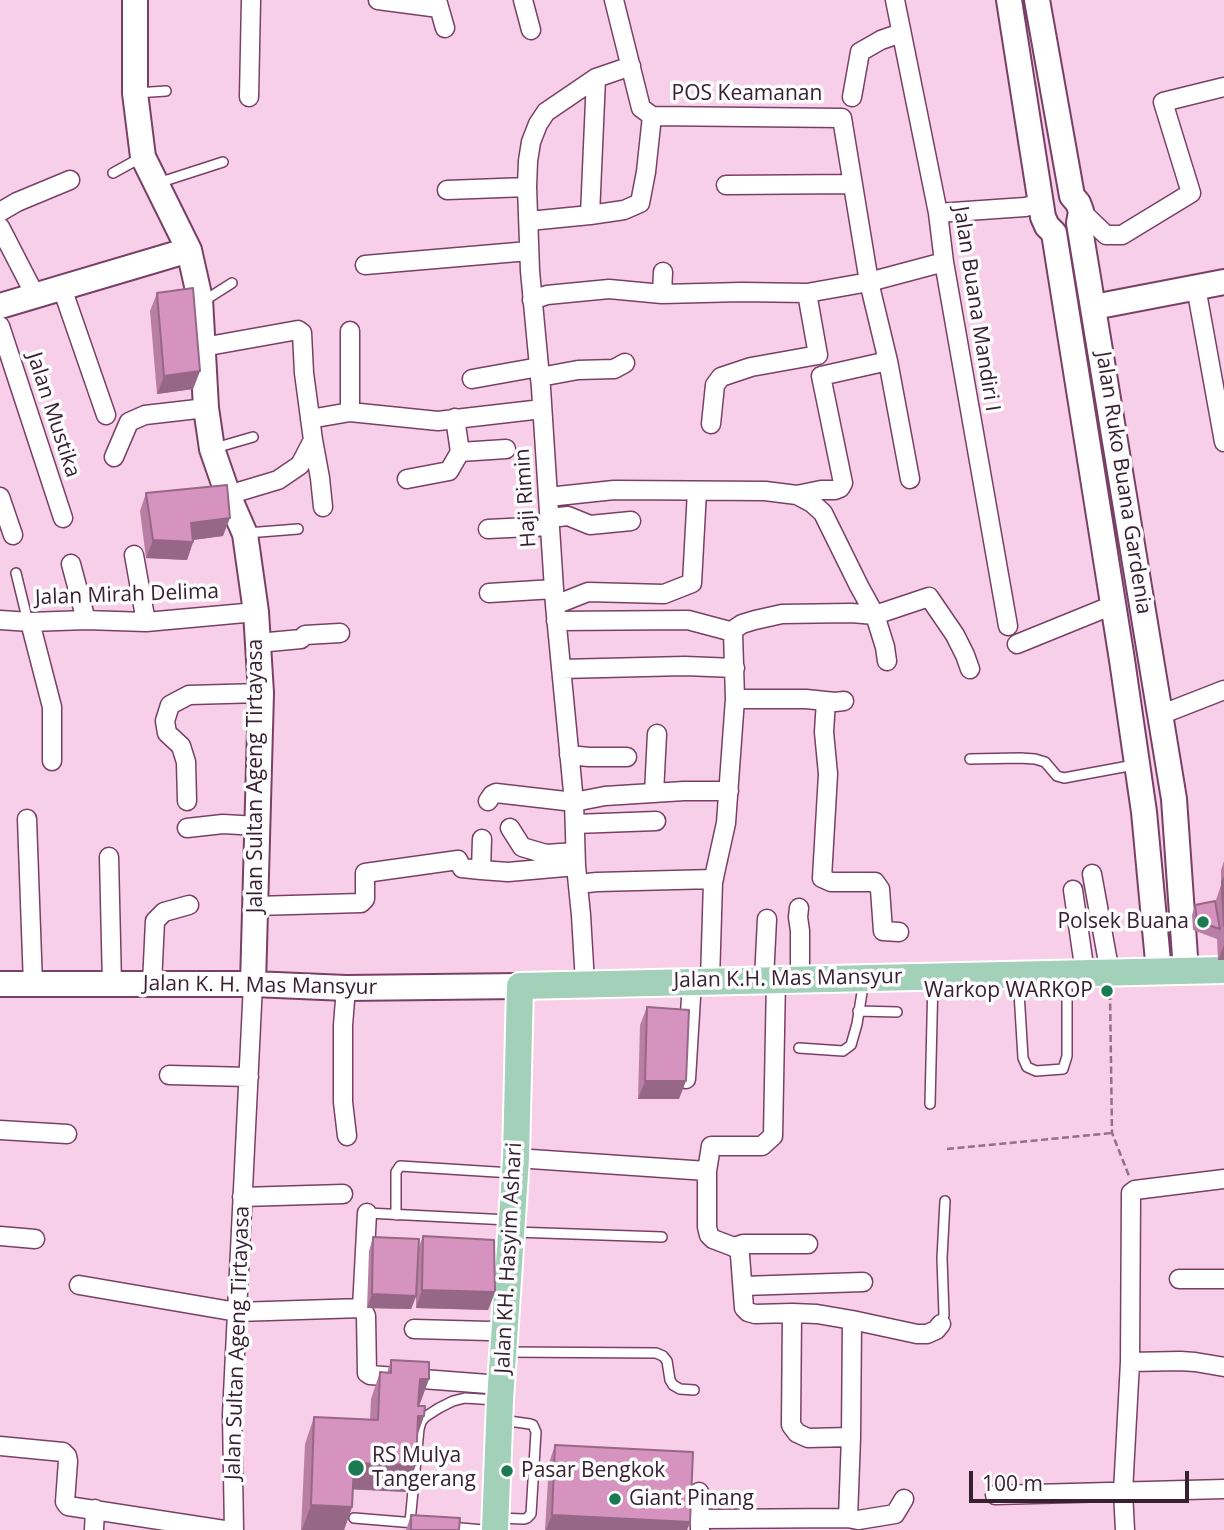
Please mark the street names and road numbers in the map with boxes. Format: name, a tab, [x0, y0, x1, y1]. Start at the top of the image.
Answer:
street label: POS Keamanan	[672, 81, 822, 107]
street label: Jalan Buana Mandiri I	[947, 205, 1005, 413]
street label: Jalan Mustika	[21, 349, 85, 481]
street label: Jalan Ruko Buana Gardenia	[1090, 350, 1156, 616]
street label: Haji Rimin	[510, 448, 542, 548]
street label: Jalan Mirah Delima	[35, 579, 219, 611]
street label: Jalan Sultan Ageng Tirtayasa	[243, 639, 269, 913]
street label: Jalan K.H. Mas Mansyur	[673, 964, 903, 994]
street label: Jalan K. H. Mas Mansyur	[143, 971, 377, 1001]
street label: Jalan KH. Hasyim Ashari	[490, 1142, 528, 1374]
street label: Jalan Sultan Ageng Tirtayasa	[221, 1205, 255, 1481]

